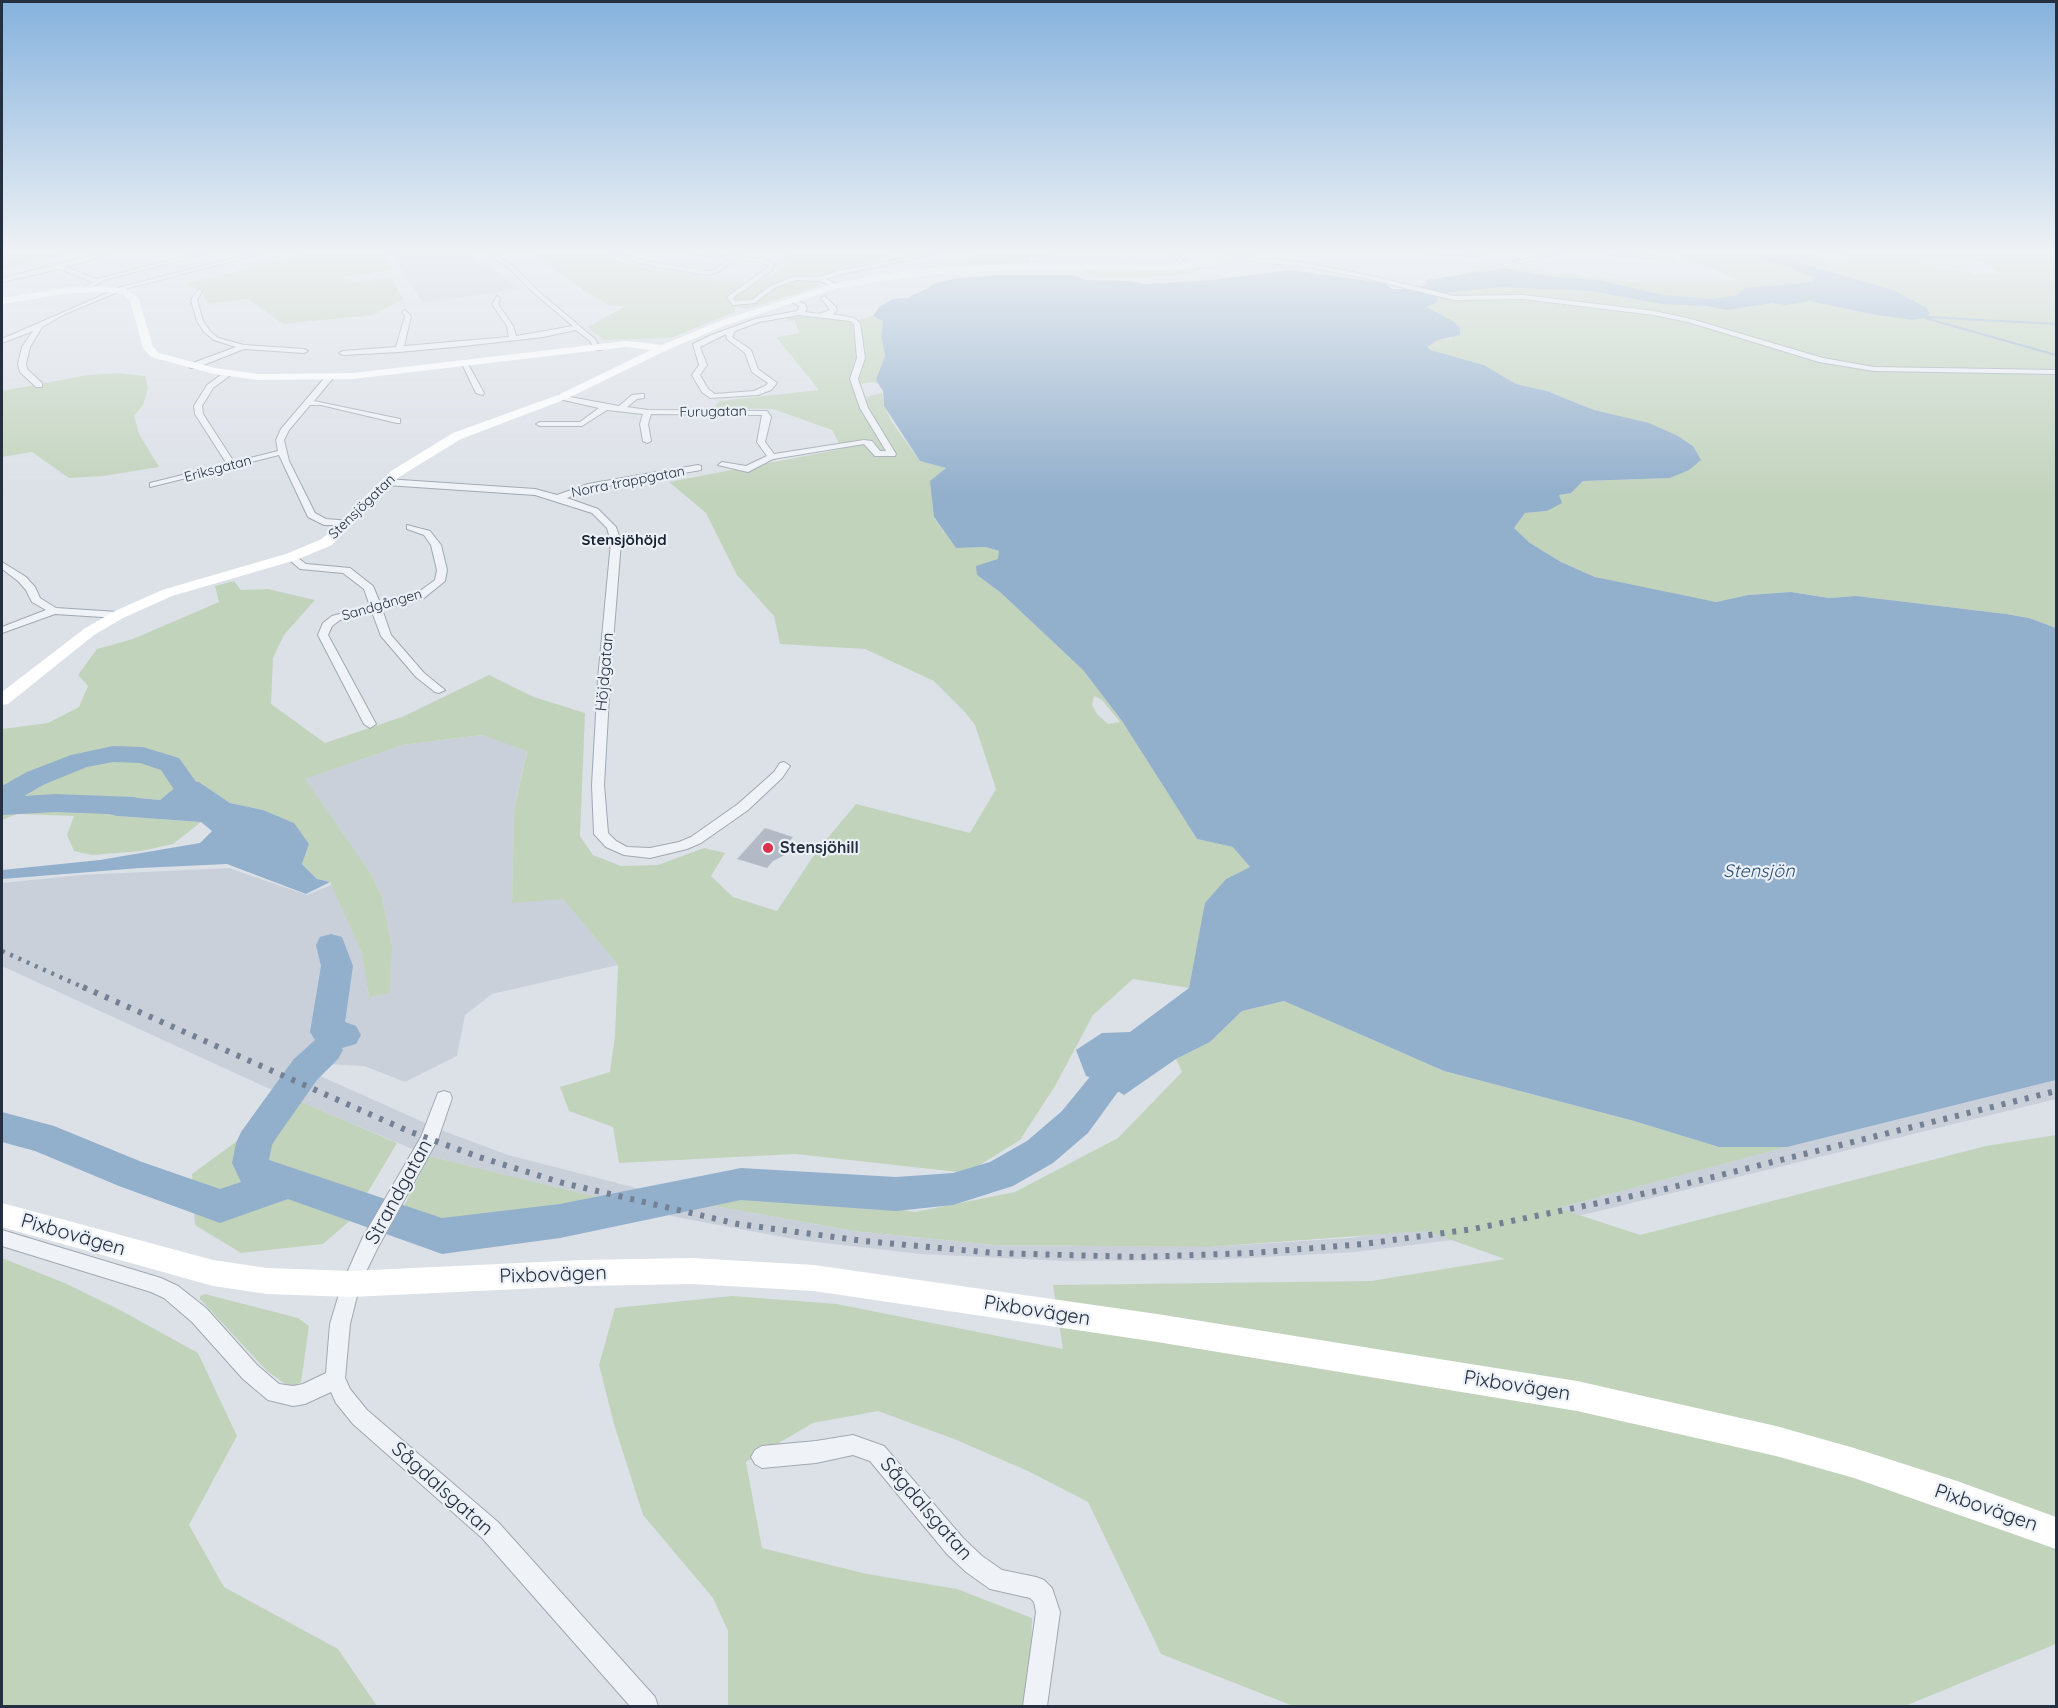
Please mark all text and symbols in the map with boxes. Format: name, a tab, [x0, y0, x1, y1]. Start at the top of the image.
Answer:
street label: Furugatan	[679, 403, 747, 421]
street label: Eriksgatan	[183, 452, 253, 486]
street label: Norra trappgatan	[570, 463, 686, 501]
street label: Stensjögatan	[325, 471, 399, 543]
district label: Stensjöhöjd	[581, 531, 667, 549]
street label: Sandgången	[340, 586, 424, 624]
street label: Höjdgatan	[592, 632, 618, 712]
place label: Stensjöhill	[780, 838, 859, 858]
marker: Stensjöhill	[761, 841, 775, 855]
water label: Stensjön	[1723, 861, 1795, 883]
street label: Strandgatan	[360, 1135, 438, 1249]
street label: Pixbovägen	[18, 1209, 128, 1261]
street label: Pixbovägen	[499, 1261, 607, 1289]
street label: Pixbovägen	[982, 1291, 1092, 1331]
street label: Pixbovägen	[1462, 1366, 1572, 1406]
street label: Sågdalsgatan	[386, 1437, 498, 1541]
street label: Sågdalsgatan	[875, 1453, 977, 1565]
street label: Pixbovägen	[1931, 1479, 2041, 1537]

